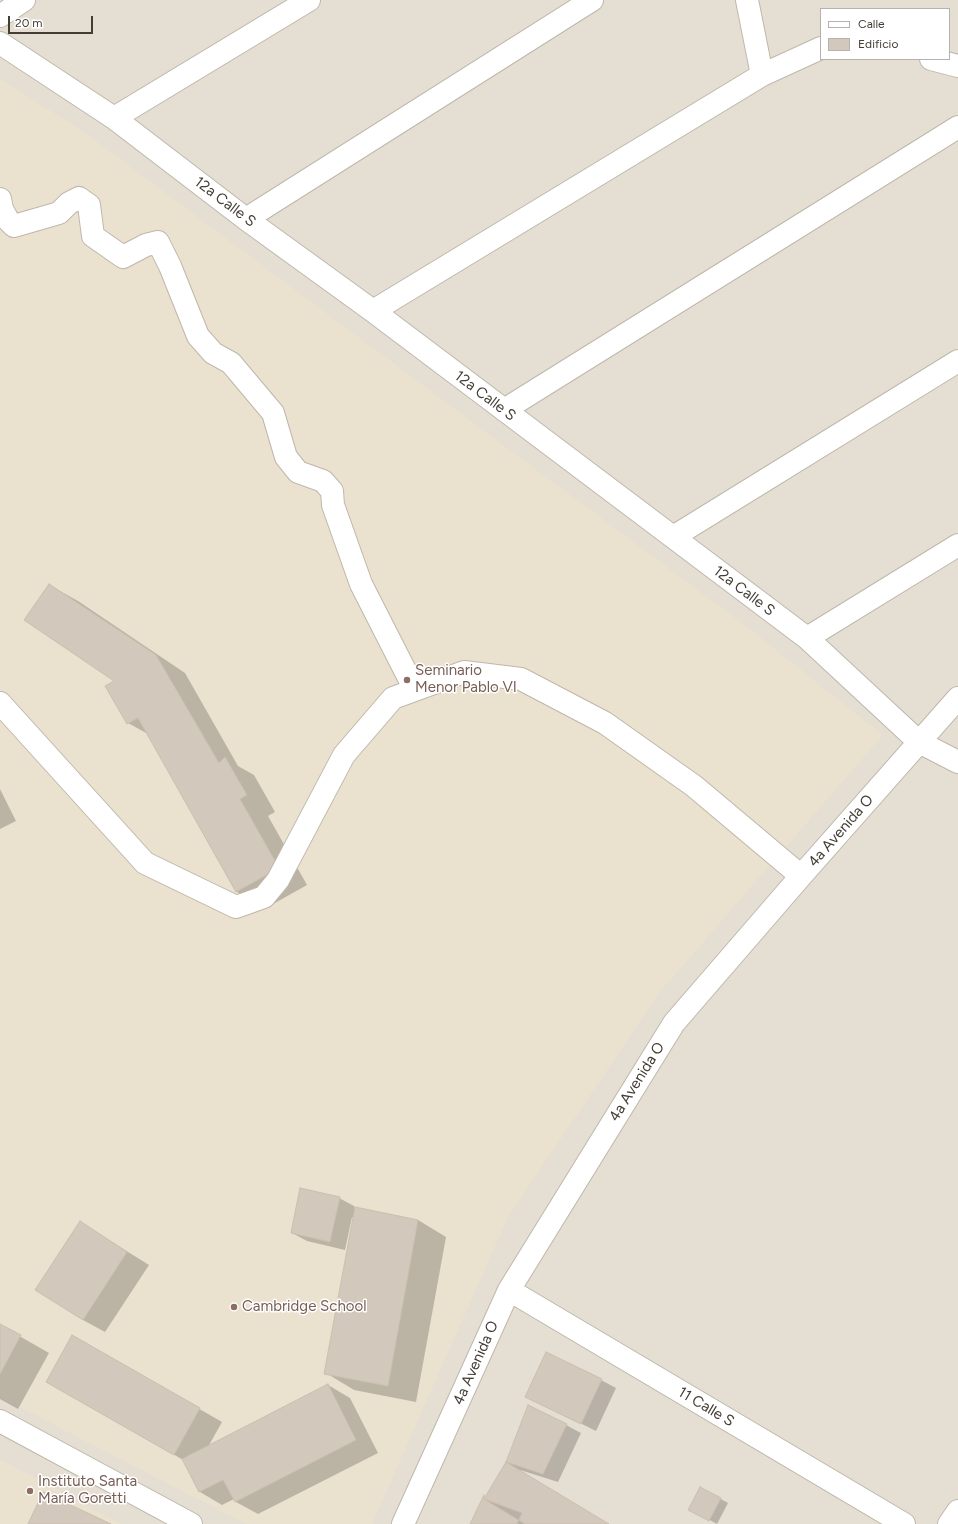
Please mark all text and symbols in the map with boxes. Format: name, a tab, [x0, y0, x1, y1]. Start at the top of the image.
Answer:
scale bar	[10, 8, 95, 34]
legend	[820, 8, 950, 60]
text: 20 m	[15, 16, 43, 30]
text: Calle	[858, 17, 885, 31]
text: Edificio	[858, 37, 898, 51]
street label: 12a Calle S	[191, 173, 259, 231]
street label: 12a Calle S	[451, 367, 519, 425]
street label: 12a Calle S	[710, 562, 778, 620]
place label: Seminario Menor Pablo VI	[415, 662, 517, 697]
marker: Seminario Menor Pablo VI	[402, 675, 412, 685]
street label: 4a Avenida O	[805, 791, 877, 871]
street label: 4a Avenida O	[605, 1039, 669, 1125]
place label: Cambridge School	[242, 1298, 366, 1316]
marker: Cambridge School	[229, 1302, 239, 1312]
street label: 4a Avenida O	[449, 1318, 503, 1408]
street label: 11 Calle S	[675, 1383, 737, 1431]
place label: Instituto Santa María Goretti	[38, 1473, 137, 1508]
marker: Instituto Santa María Goretti	[25, 1486, 35, 1496]

